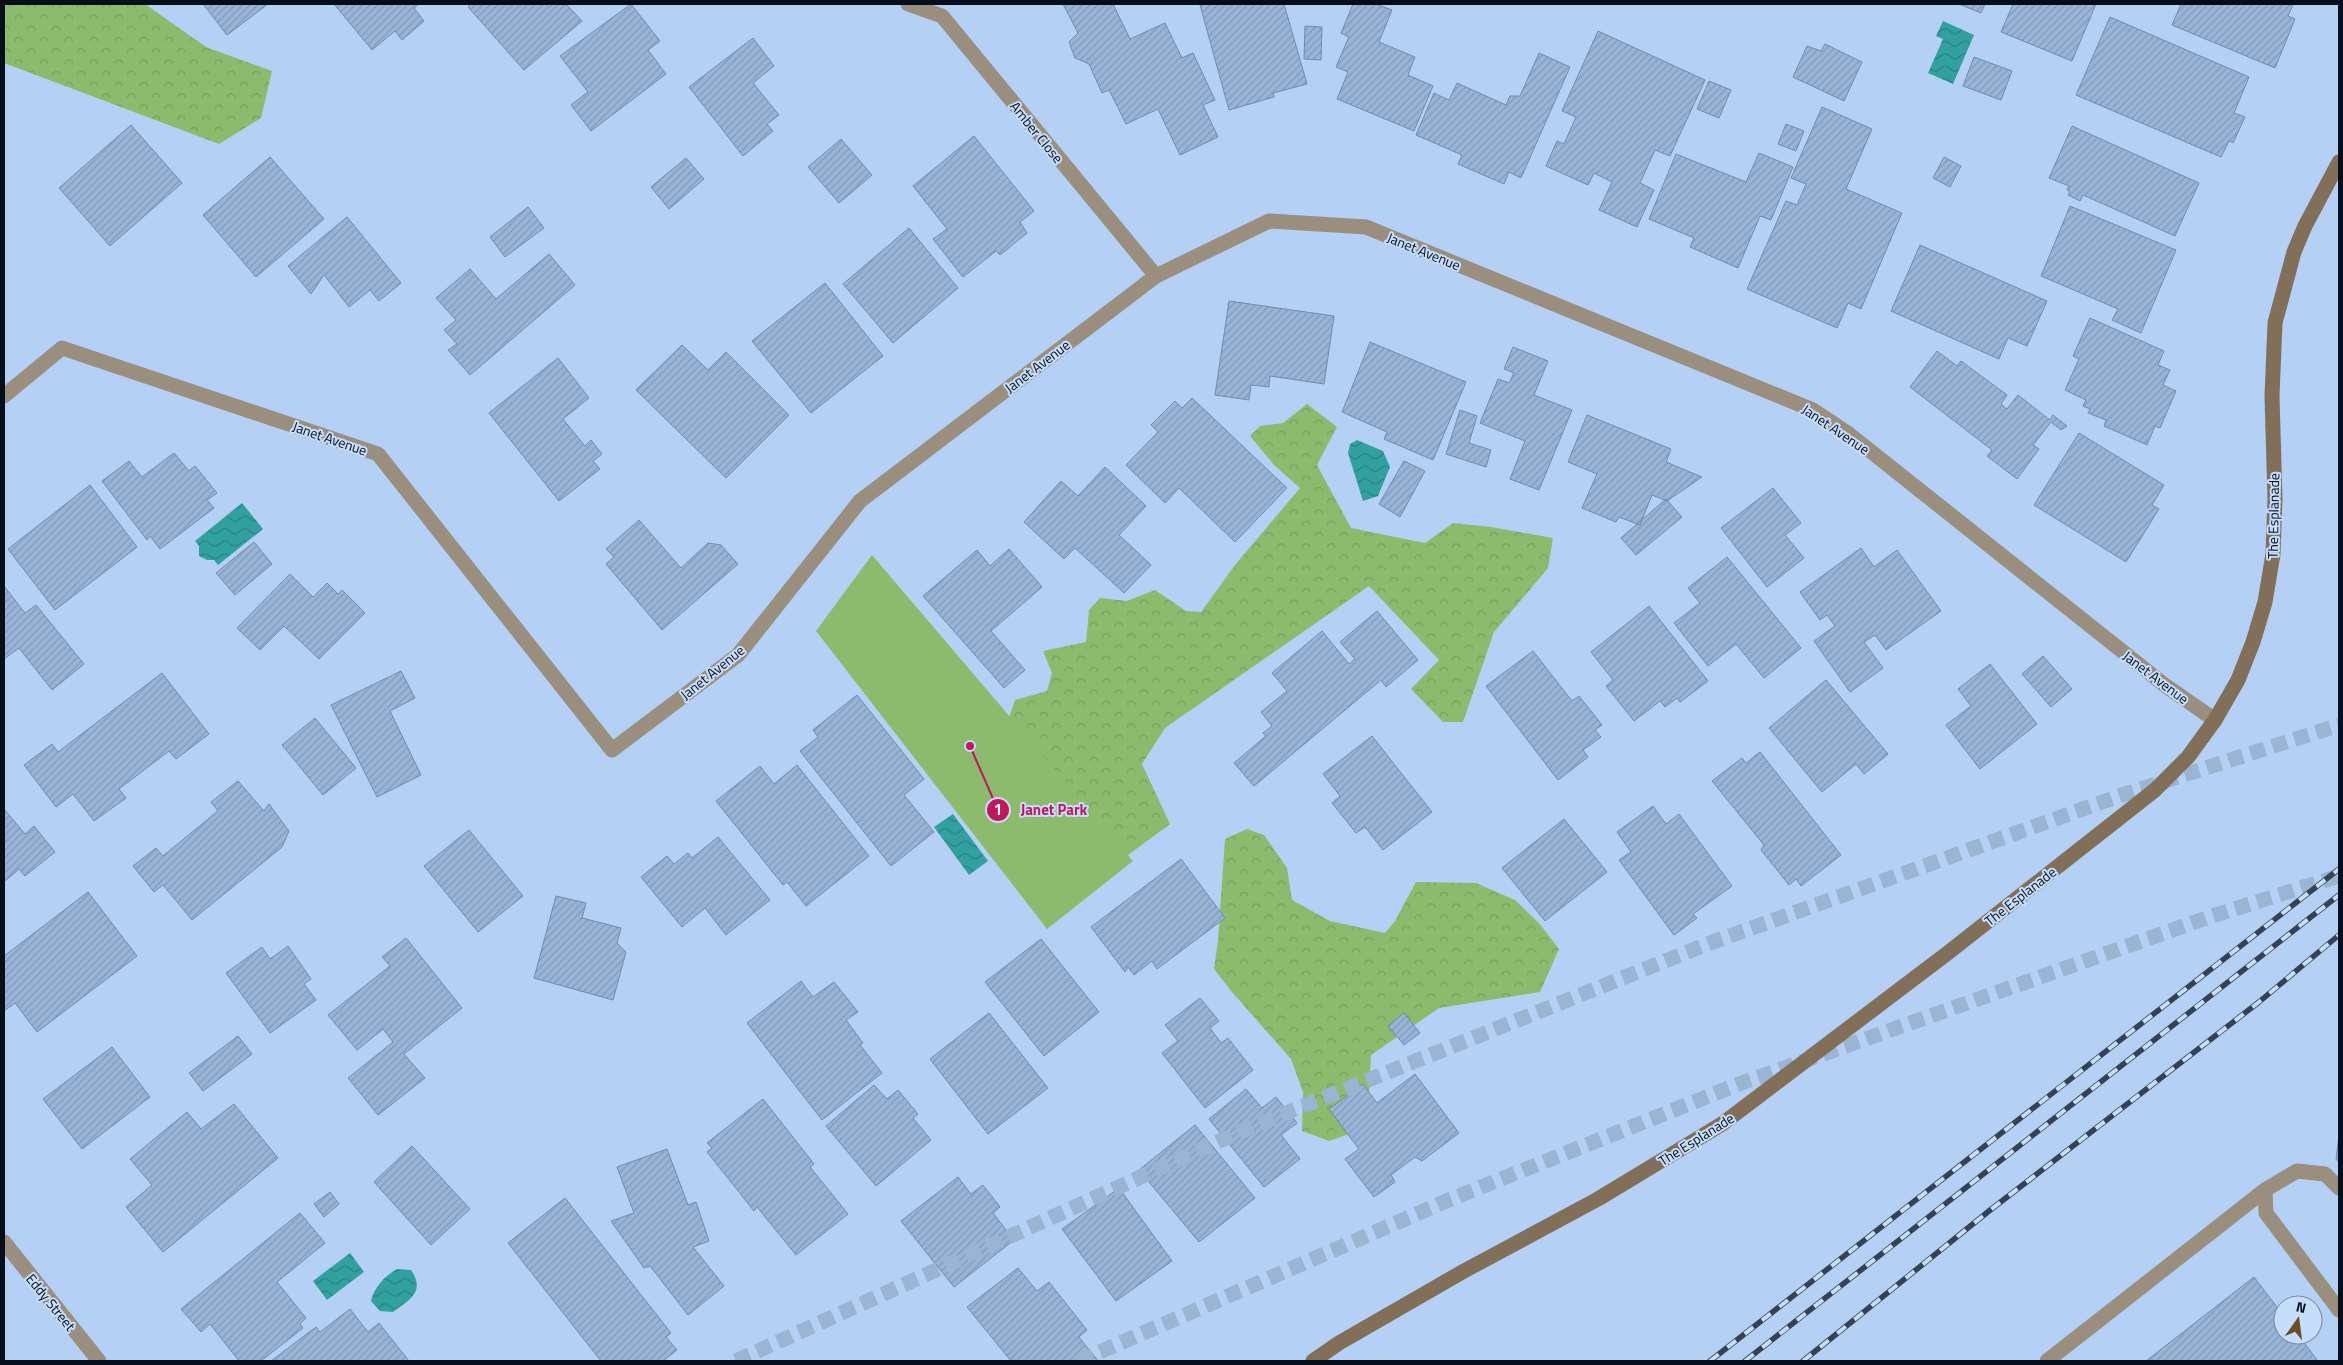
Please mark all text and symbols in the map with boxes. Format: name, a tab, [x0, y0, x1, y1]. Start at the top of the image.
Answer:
street label: Amber Close	[1005, 97, 1069, 167]
street label: Janet Avenue	[1384, 227, 1464, 275]
street label: Janet Avenue	[1000, 334, 1074, 398]
street label: Janet Avenue	[1798, 399, 1874, 459]
street label: Janet Avenue	[290, 415, 370, 461]
street label: The Esplanade	[2262, 473, 2284, 559]
street label: Janet Avenue	[675, 639, 749, 705]
street label: Janet Avenue	[2119, 645, 2193, 709]
callout: Janet Park	[985, 795, 1097, 825]
text: 1	[994, 798, 1002, 821]
text: Janet Park	[1021, 798, 1088, 821]
street label: The Esplanade	[1980, 861, 2060, 931]
street label: The Esplanade	[1654, 1107, 1738, 1171]
street label: Eddy Street	[21, 1269, 81, 1335]
north arrow	[2273, 1295, 2323, 1345]
text: N	[2294, 1296, 2309, 1318]

